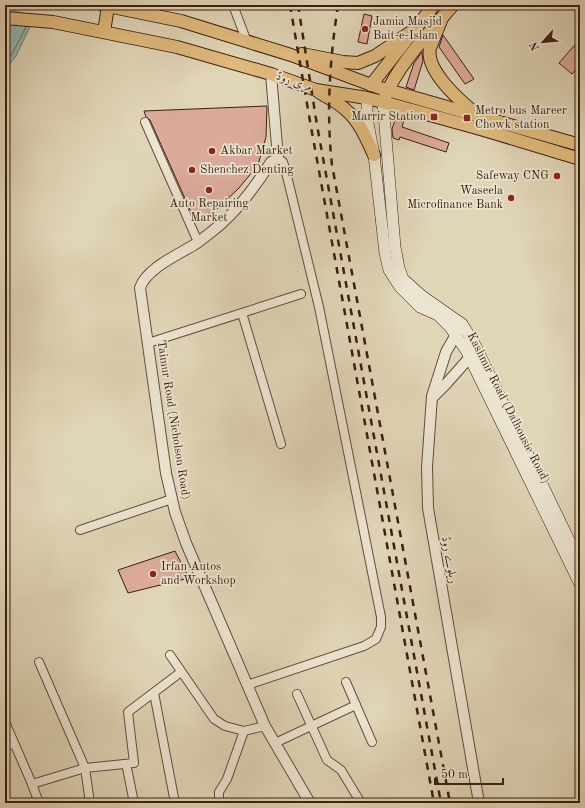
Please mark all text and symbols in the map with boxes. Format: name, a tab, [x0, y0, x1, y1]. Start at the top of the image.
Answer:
place label: Jamia Masjid Bait-e-Islam	[373, 16, 442, 42]
north arrow	[523, 22, 563, 62]
marker: Jamia Masjid Bait-e-Islam	[360, 24, 370, 34]
text: N	[528, 39, 542, 52]
street label: مری روڈ	[274, 69, 314, 96]
place label: Metro bus Mareer Chowk station	[475, 105, 567, 131]
place label: Marrir Station	[351, 111, 427, 123]
marker: Marrir Station	[429, 112, 439, 122]
marker: Metro bus Mareer Chowk station	[462, 113, 472, 123]
place label: Akbar Market	[220, 145, 293, 157]
marker: Akbar Market	[207, 146, 217, 156]
place label: Shenchez Denting	[200, 164, 294, 176]
marker: Shenchez Denting	[187, 165, 197, 175]
place label: Safeway CNG	[476, 170, 549, 182]
marker: Safeway CNG	[552, 171, 562, 181]
marker: Auto Repairing Market	[204, 185, 214, 195]
place label: Waseela Microfinance Bank	[407, 185, 503, 211]
marker: Waseela Microfinance Bank	[506, 193, 516, 203]
place label: Auto Repairing Market	[169, 198, 249, 224]
street label: Kashmir Road (Dalhousie Road)	[464, 330, 552, 486]
street label: Taimur Road (Nicholson Road)	[154, 339, 193, 501]
street label: ریلوے روڈ	[438, 535, 460, 585]
place label: Irfan Autos and Workshop	[161, 561, 236, 587]
marker: Irfan Autos and Workshop	[148, 569, 158, 579]
scale bar	[435, 760, 503, 786]
text: 50 m	[441, 768, 468, 781]

